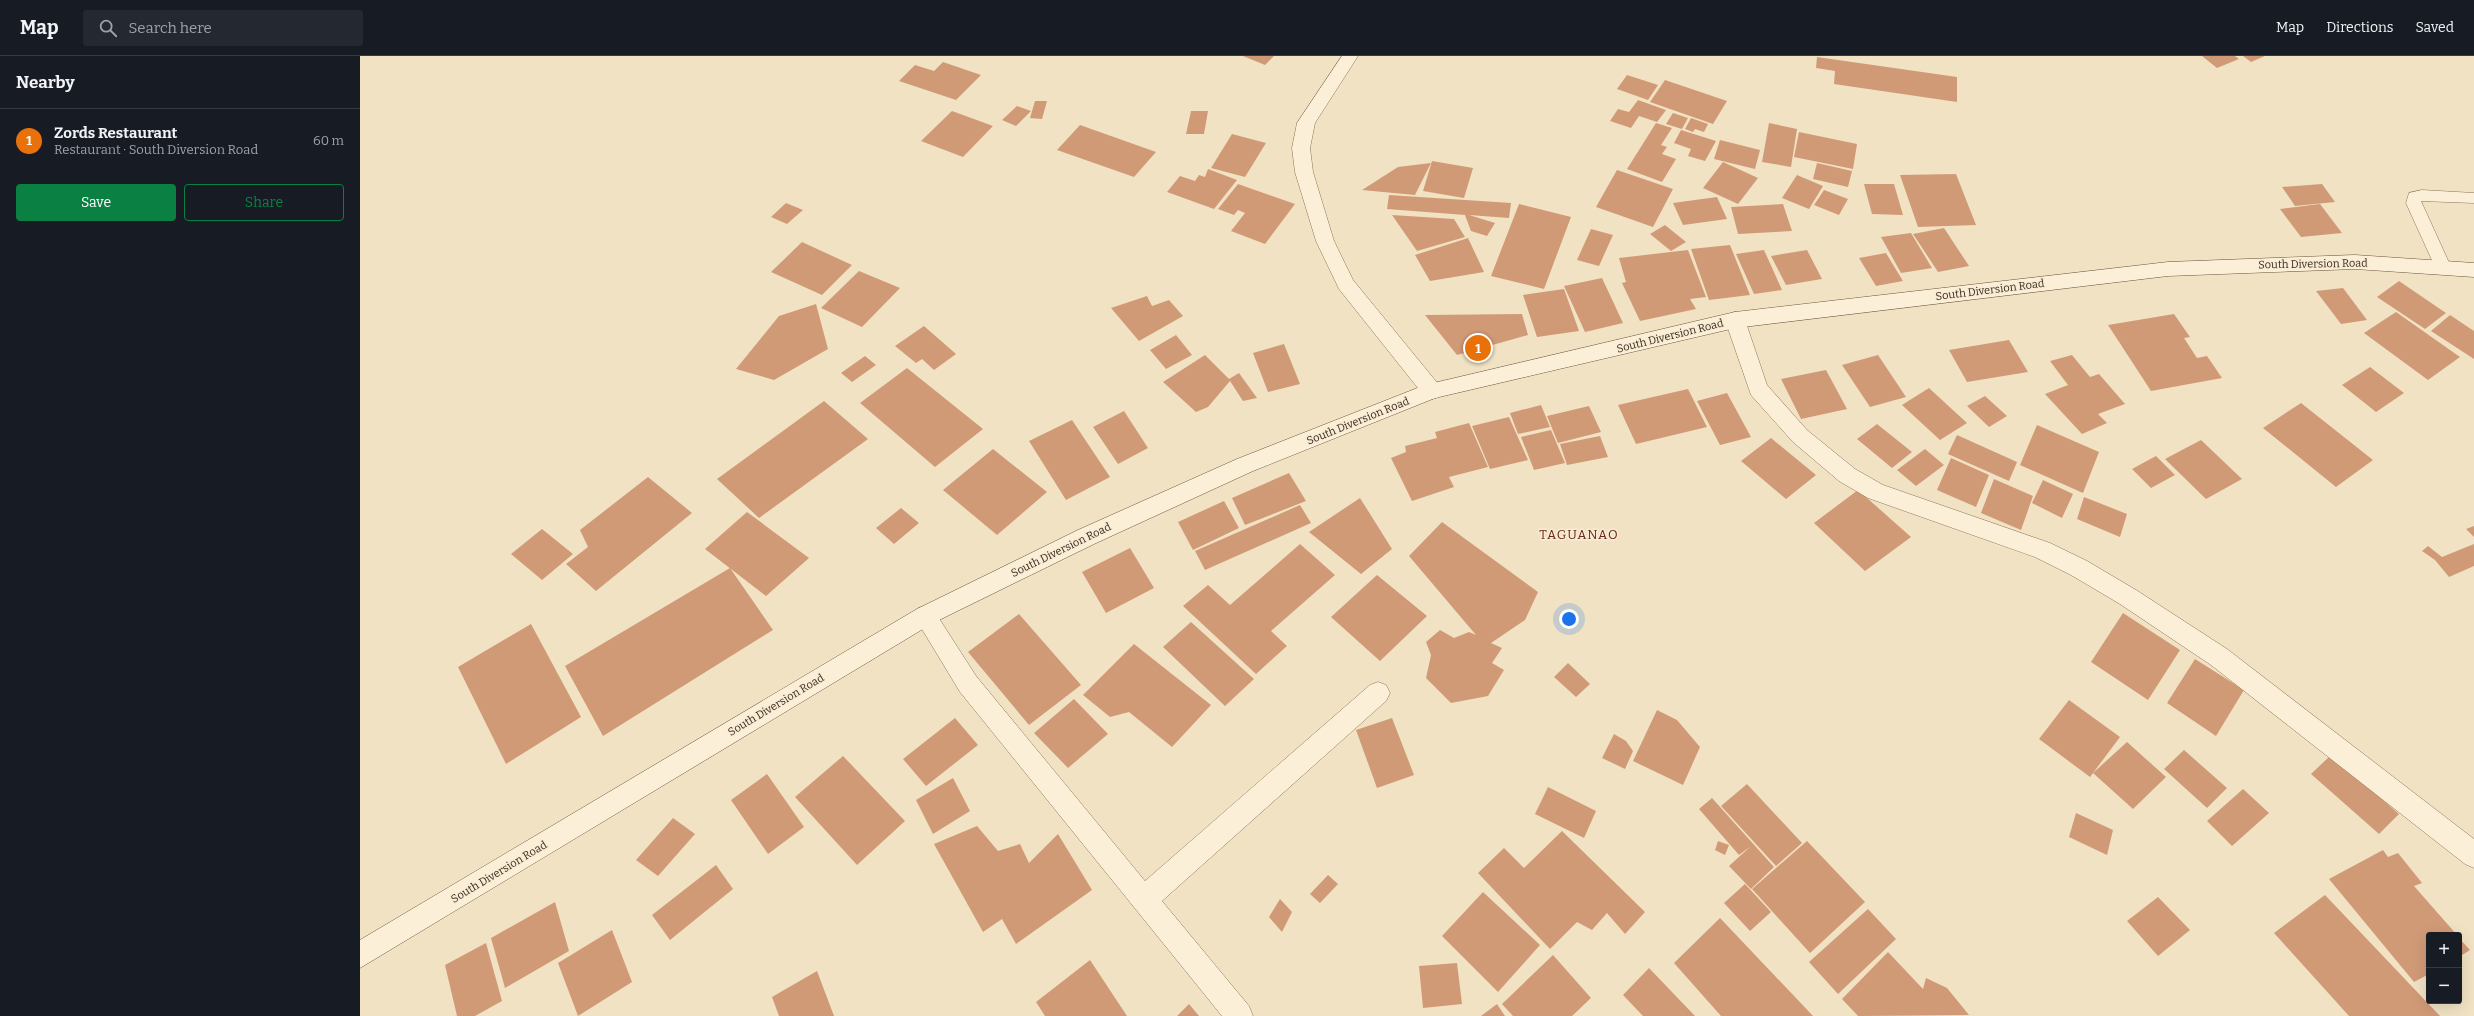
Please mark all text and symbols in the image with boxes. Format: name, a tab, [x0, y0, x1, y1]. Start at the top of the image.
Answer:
search box	[83, 10, 363, 46]
text: Map	[20, 16, 59, 39]
icon: search	[97, 17, 119, 39]
text: Search here	[129, 19, 212, 37]
text: Map	[2276, 19, 2304, 36]
text: Directions	[2326, 19, 2394, 36]
text: Saved	[2416, 19, 2454, 36]
text: Nearby	[16, 72, 75, 93]
text: Zords Restaurant	[54, 124, 178, 142]
text: 1	[26, 133, 32, 148]
text: 60 m	[313, 133, 344, 148]
text: Restaurant · South Diversion Road	[54, 142, 258, 157]
button: Save	[16, 184, 176, 221]
button: Share	[184, 184, 344, 221]
street label: South Diversion Road	[2258, 257, 2368, 271]
street label: South Diversion Road	[1935, 277, 2046, 303]
street label: South Diversion Road	[1615, 316, 1725, 356]
pin: 1	[1465, 333, 1491, 363]
street label: South Diversion Road	[1305, 394, 1412, 448]
street label: South Diversion Road	[1009, 520, 1113, 580]
district label: TAGUANAO	[1539, 527, 1619, 542]
your location	[1559, 609, 1579, 629]
street label: South Diversion Road	[726, 671, 827, 739]
street label: South Diversion Road	[449, 838, 550, 906]
map controls	[2426, 932, 2462, 1004]
button: +	[2426, 932, 2462, 968]
button: −	[2426, 968, 2462, 1004]

